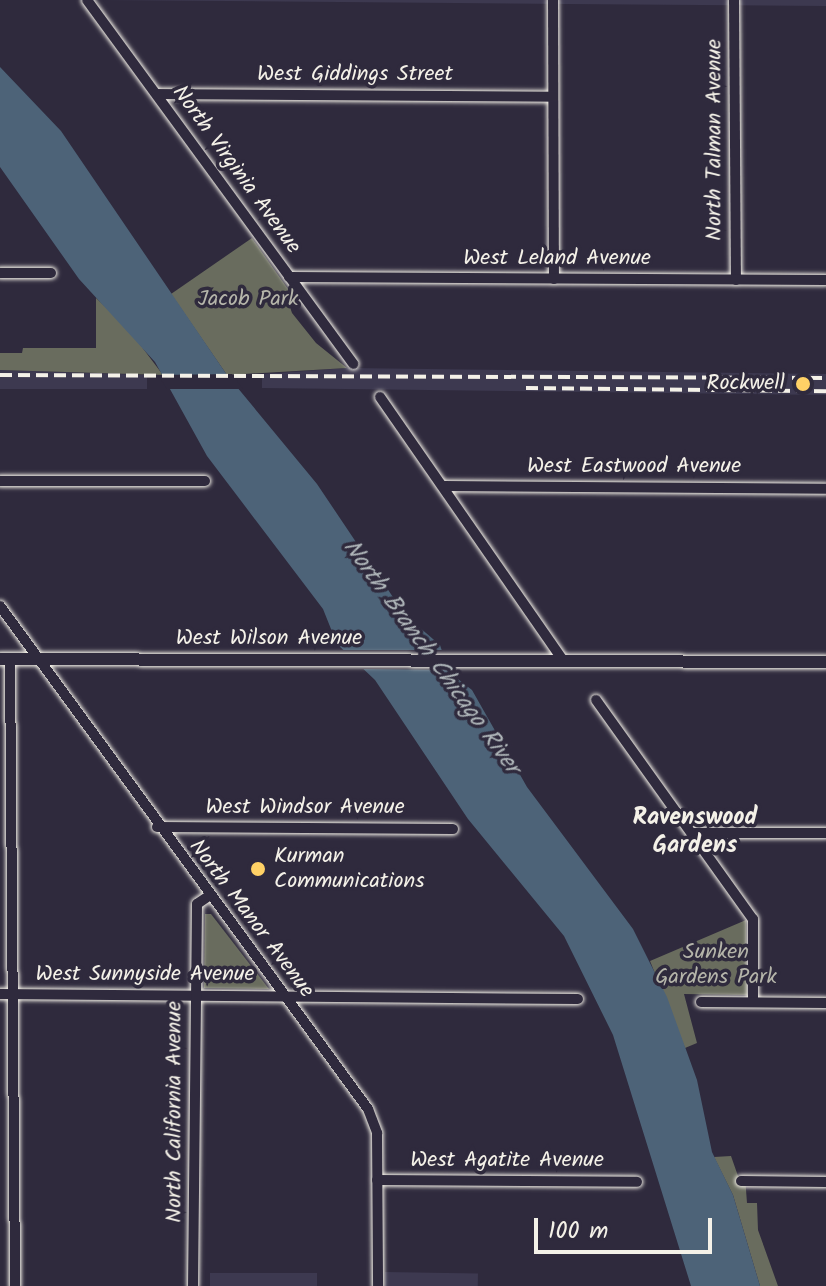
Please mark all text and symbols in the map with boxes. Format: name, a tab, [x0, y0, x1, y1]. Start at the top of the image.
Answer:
street label: North Talman Avenue	[702, 39, 728, 241]
street label: West Giddings Street	[257, 62, 453, 88]
street label: North Virginia Avenue	[166, 81, 306, 259]
street label: West Leland Avenue	[463, 246, 651, 272]
park label: Jacob Park	[198, 287, 298, 313]
place label: Rockwell	[707, 371, 785, 397]
marker: Rockwell	[792, 373, 814, 395]
street label: West Eastwood Avenue	[527, 454, 741, 480]
water label: North Branch Chicago River	[336, 534, 526, 780]
street label: West Wilson Avenue	[176, 626, 362, 652]
street label: West Windsor Avenue	[205, 795, 405, 821]
district label: Ravenswood Gardens	[633, 804, 757, 860]
street label: North Manor Avenue	[183, 835, 319, 1003]
place label: Kurman Communications	[274, 843, 425, 894]
marker: Kurman Communications	[249, 860, 267, 878]
park label: Sunken Gardens Park	[655, 939, 777, 990]
street label: West Sunnyside Avenue	[36, 962, 254, 988]
street label: North California Avenue	[162, 1001, 188, 1223]
street label: West Agatite Avenue	[410, 1148, 604, 1174]
scale bar	[538, 1202, 716, 1252]
text: 100 m	[548, 1212, 608, 1251]

